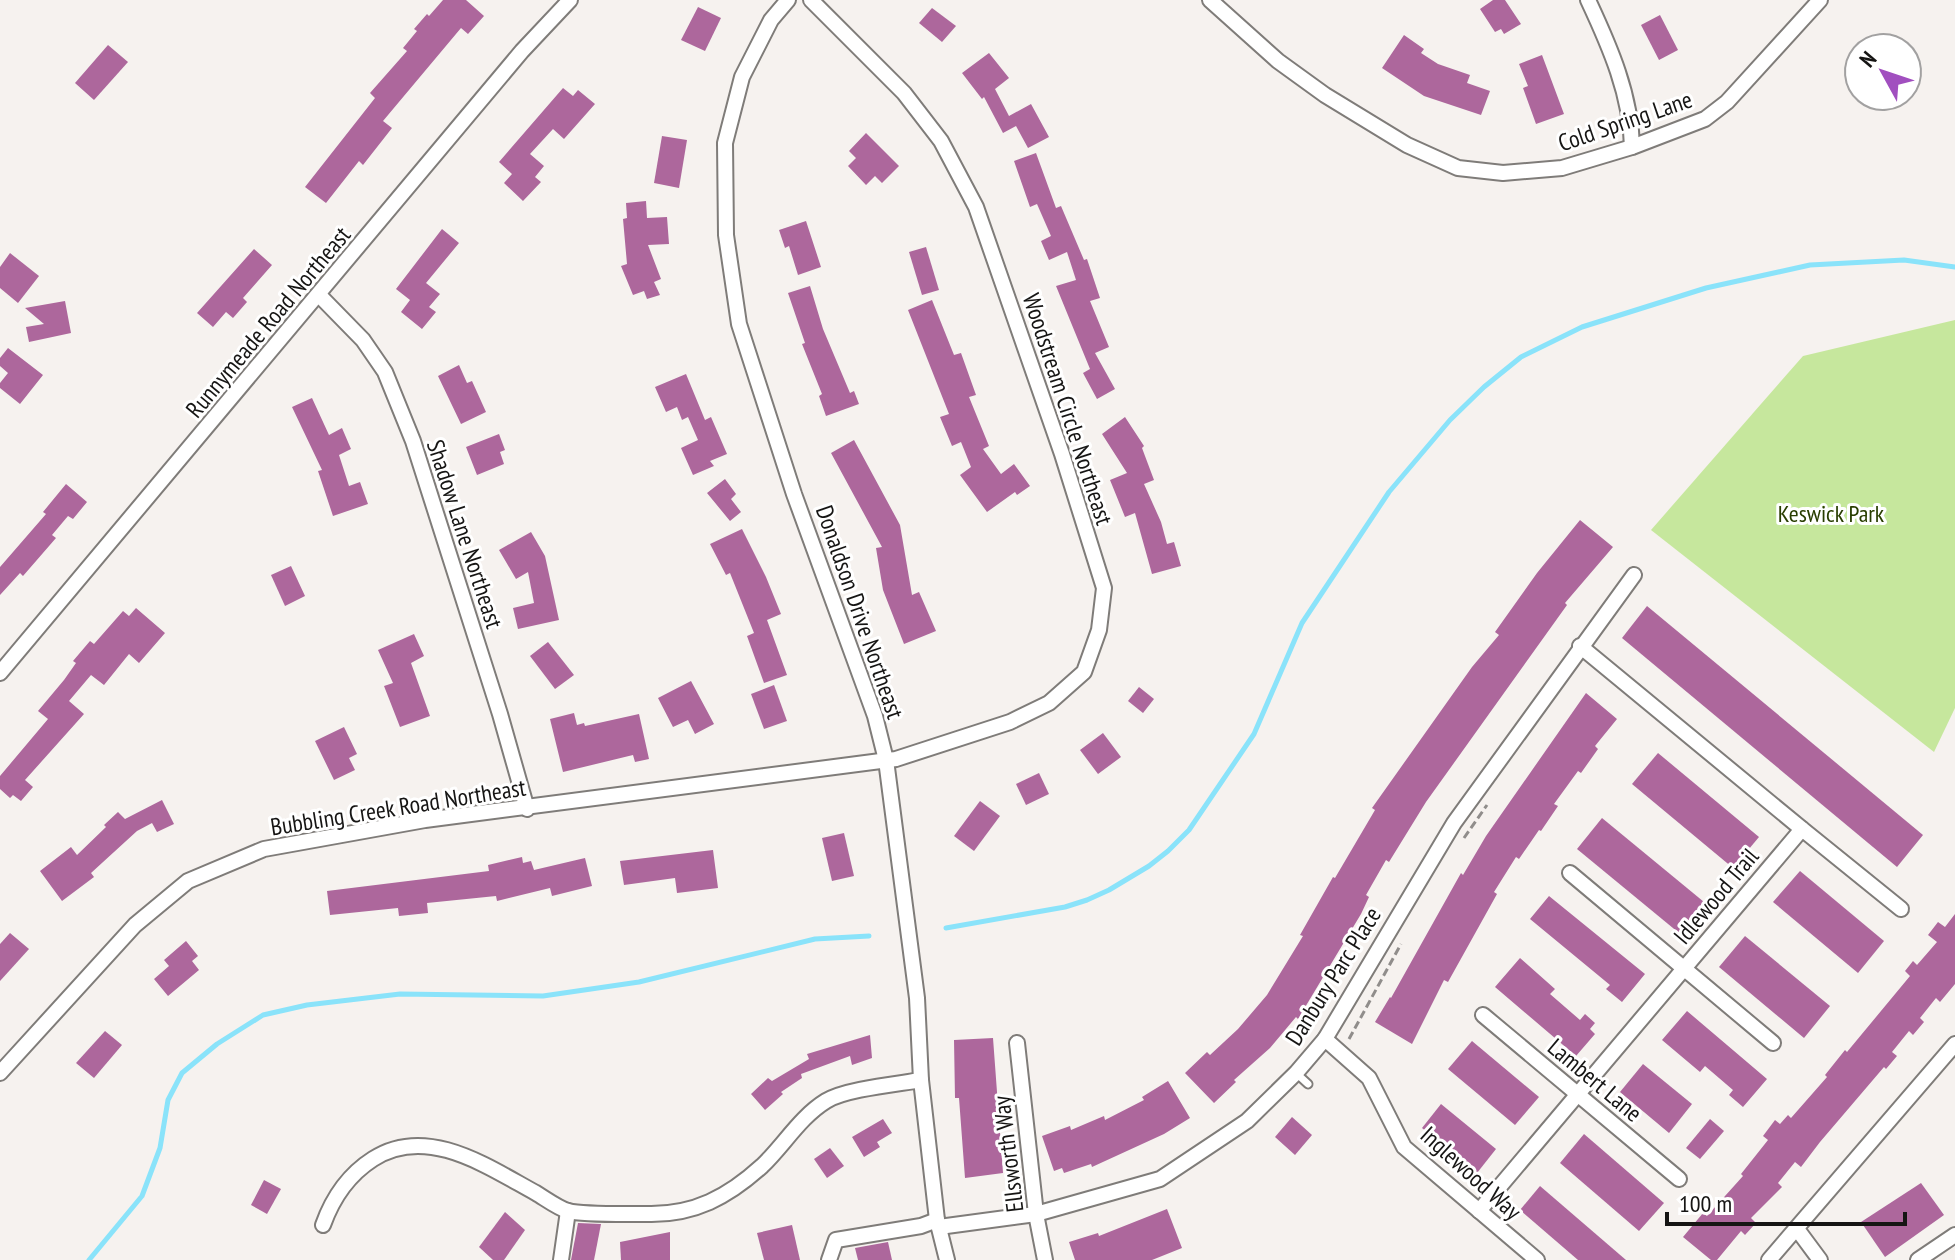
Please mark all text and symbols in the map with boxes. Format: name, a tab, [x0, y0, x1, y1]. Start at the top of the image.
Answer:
north arrow	[1843, 32, 1923, 112]
text: N	[1853, 46, 1882, 73]
street label: Cold Spring Lane	[1554, 84, 1696, 158]
street label: Runnymeade Road Northeast	[179, 220, 357, 424]
street label: Woodstream Circle Northeast	[1016, 289, 1120, 529]
street label: Shadow Lane Northeast	[420, 436, 510, 633]
park label: Keswick Park	[1778, 498, 1885, 529]
street label: Donaldson Drive Northeast	[809, 501, 911, 723]
street label: Bubbling Creek Road Northeast	[268, 771, 528, 842]
street label: Idlewood Trail	[1667, 841, 1766, 951]
street label: Danbury Parc Place	[1278, 901, 1388, 1051]
street label: Lambert Lane	[1541, 1032, 1649, 1128]
street label: Ellsworth Way	[985, 1094, 1031, 1214]
street label: Inglewood Way	[1414, 1119, 1528, 1227]
scale bar	[1667, 1176, 1905, 1226]
text: 100 m	[1679, 1188, 1732, 1219]

